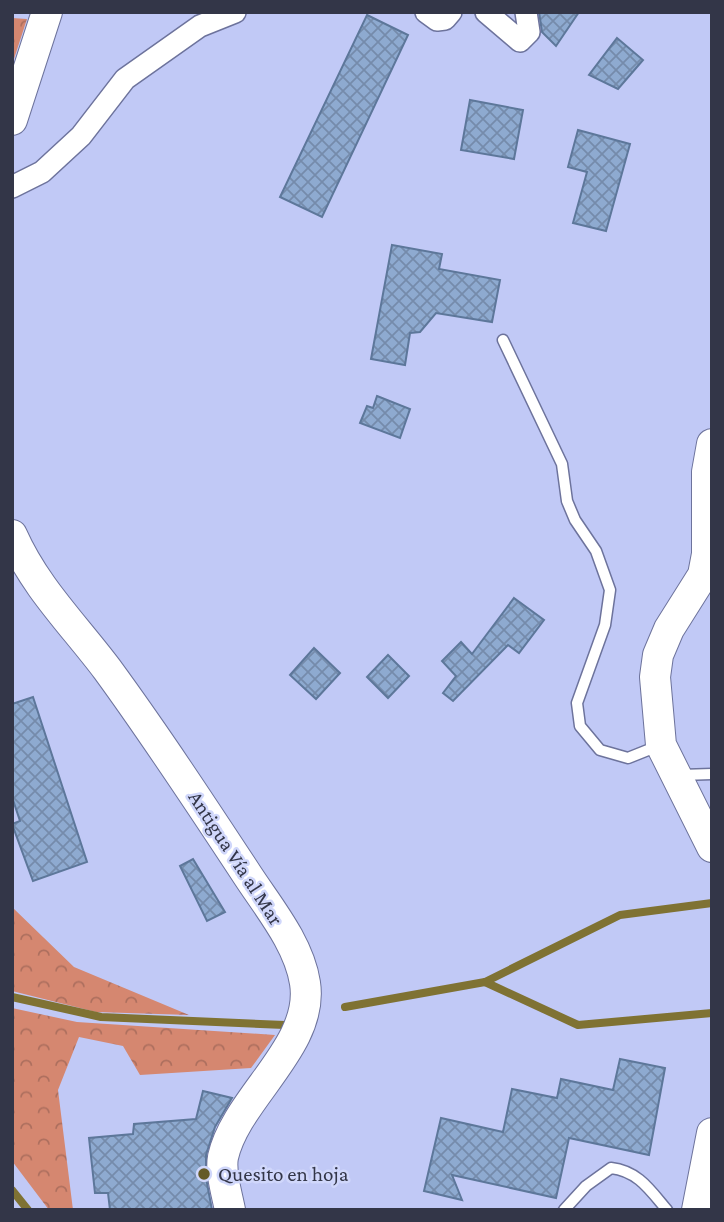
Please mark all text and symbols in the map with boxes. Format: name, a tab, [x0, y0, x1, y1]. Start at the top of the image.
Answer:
street label: Antigua Vía al Mar	[184, 786, 289, 930]
place label: Quesito en hoja	[218, 1162, 349, 1186]
marker: Quesito en hoja	[196, 1166, 212, 1182]

